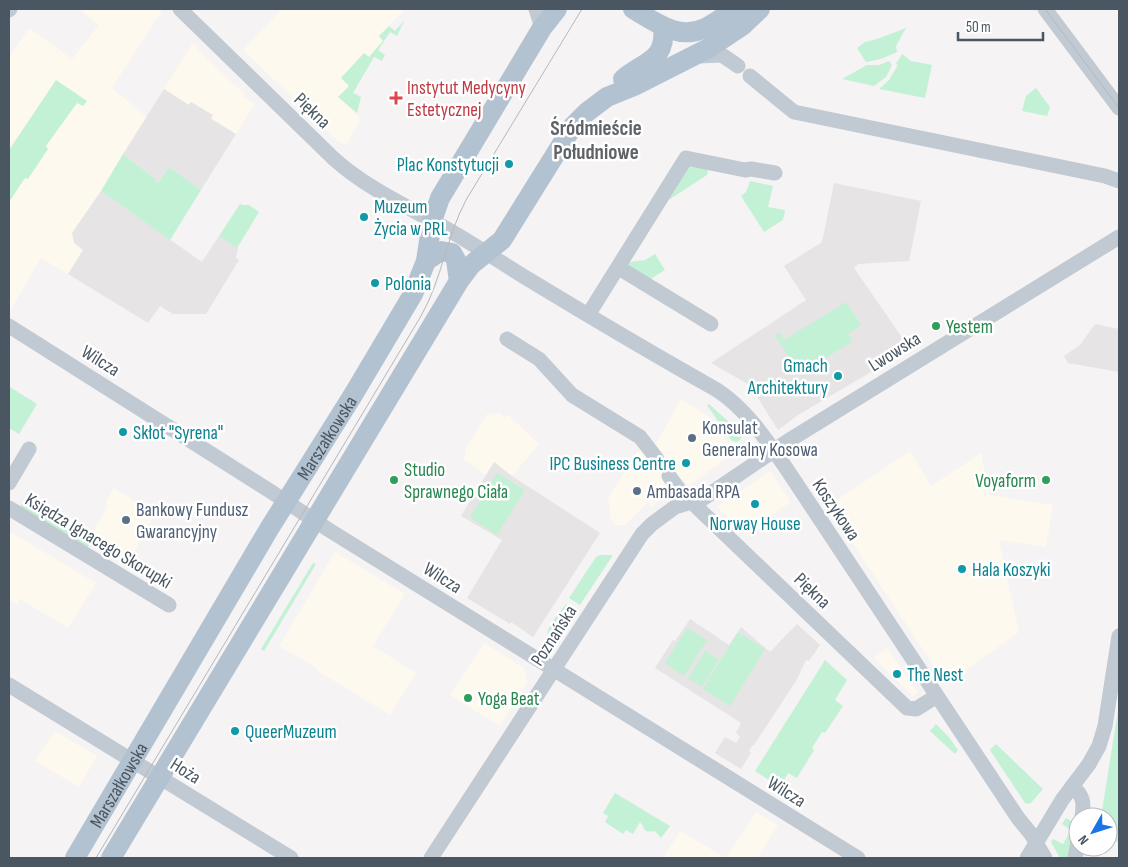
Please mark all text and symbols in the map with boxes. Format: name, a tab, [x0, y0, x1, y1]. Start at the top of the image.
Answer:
scale bar	[958, 10, 1043, 42]
text: 50 m	[966, 18, 991, 37]
place label: Instytut Medycyny Estetycznej	[407, 77, 527, 122]
street label: Piękna	[289, 88, 335, 134]
marker: Instytut Medycyny Estetycznej	[389, 91, 403, 105]
district label: Śródmieście Południowe	[550, 116, 642, 165]
place label: Plac Konstytucji	[397, 154, 499, 177]
marker: Plac Konstytucji	[503, 158, 515, 170]
place label: Muzeum Życia w PRL	[374, 196, 448, 241]
marker: Muzeum Życia w PRL	[358, 211, 370, 223]
place label: Polonia	[385, 273, 431, 296]
marker: Polonia	[369, 277, 381, 289]
place label: Yestem	[946, 316, 993, 339]
marker: Yestem	[930, 320, 942, 332]
street label: Lwowska	[864, 327, 925, 377]
street label: Wilcza	[77, 341, 124, 382]
place label: Gmach Architektury	[747, 355, 829, 400]
marker: Gmach Architektury	[832, 370, 844, 382]
street label: Marszałkowska	[293, 392, 363, 485]
place label: Konsulat Generalny Kosowa	[702, 417, 818, 462]
place label: Skłot "Syrena"	[133, 422, 223, 445]
marker: Skłot "Syrena"	[117, 426, 129, 438]
marker: Konsulat Generalny Kosowa	[686, 432, 698, 444]
place label: IPC Business Centre	[549, 453, 676, 476]
marker: IPC Business Centre	[680, 457, 692, 469]
place label: Studio Sprawnego Ciała	[404, 459, 508, 504]
place label: Voyaform	[975, 470, 1036, 493]
marker: Studio Sprawnego Ciała	[388, 474, 400, 486]
marker: Voyaform	[1040, 474, 1052, 486]
street label: Koszykowa	[807, 475, 865, 545]
place label: Ambasada RPA	[646, 481, 741, 504]
marker: Ambasada RPA	[631, 485, 643, 497]
street label: Księdza Ignacego Skorupki	[21, 488, 176, 594]
marker: Norway House	[749, 498, 761, 510]
place label: Bankowy Fundusz Gwarancyjny	[136, 499, 248, 544]
place label: Norway House	[709, 513, 801, 536]
marker: Bankowy Fundusz Gwarancyjny	[120, 514, 132, 526]
street label: Wilcza	[419, 558, 466, 599]
place label: Hala Koszyki	[972, 559, 1051, 582]
marker: Hala Koszyki	[956, 563, 968, 575]
street label: Piękna	[789, 568, 835, 614]
street label: Poznańska	[526, 601, 582, 670]
place label: The Nest	[907, 664, 963, 687]
marker: The Nest	[891, 668, 903, 680]
place label: Yoga Beat	[478, 688, 540, 711]
marker: Yoga Beat	[462, 692, 474, 704]
place label: QueerMuzeum	[245, 721, 337, 744]
marker: QueerMuzeum	[229, 725, 241, 737]
street label: Marszałkowska	[85, 739, 153, 832]
street label: Hoża	[166, 753, 205, 789]
street label: Wilcza	[763, 772, 810, 813]
north arrow	[1068, 807, 1118, 857]
text: N	[1074, 832, 1092, 848]

